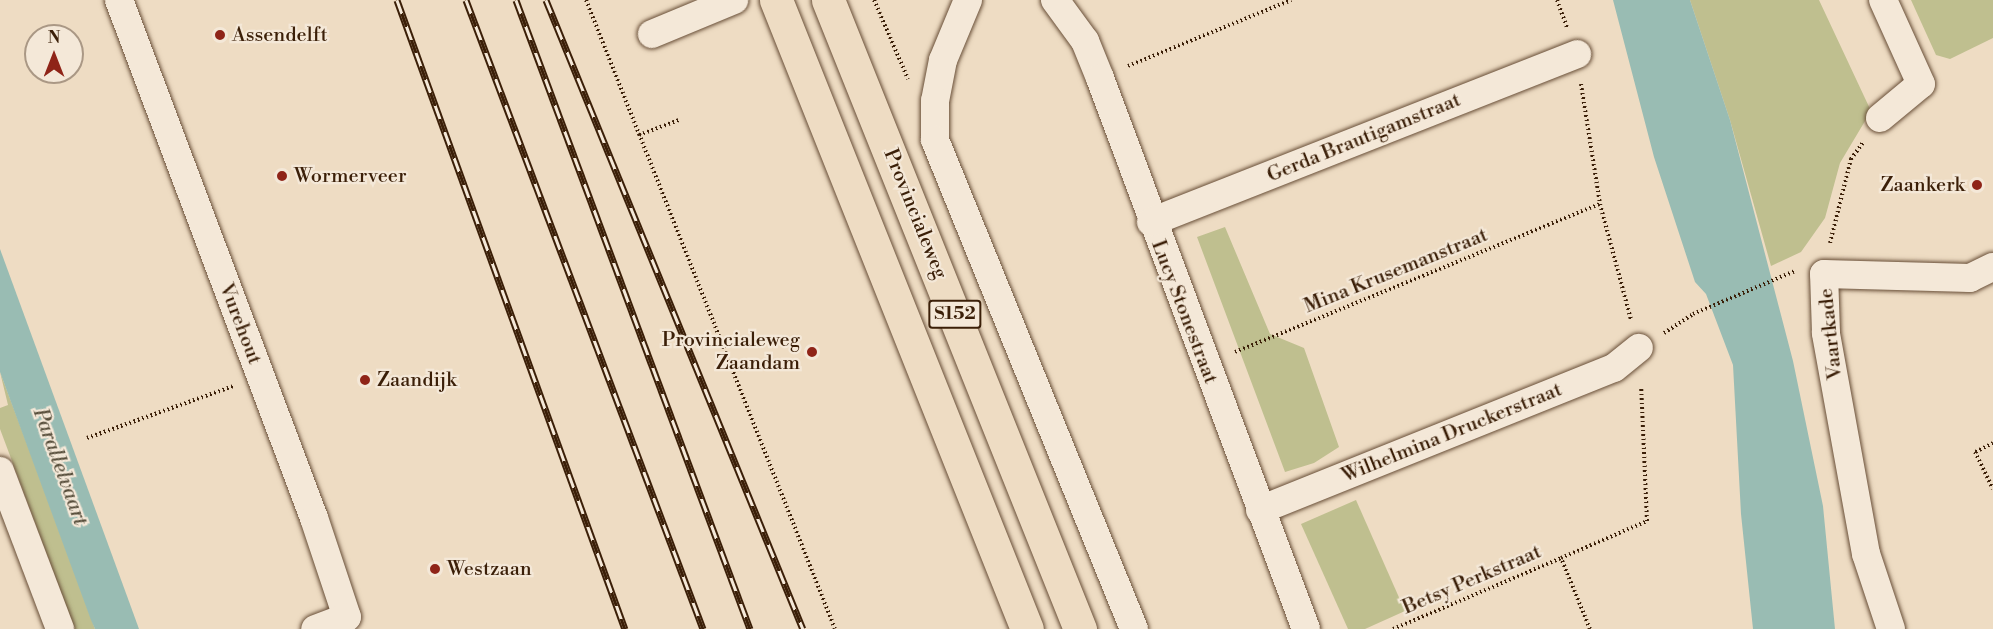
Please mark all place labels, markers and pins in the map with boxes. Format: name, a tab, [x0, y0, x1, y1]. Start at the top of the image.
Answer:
place label: Assendelft	[232, 23, 328, 47]
marker: Assendelft	[213, 28, 227, 42]
place label: Wormerveer	[294, 164, 407, 188]
marker: Wormerveer	[275, 169, 289, 183]
place label: Zaankerk	[1881, 173, 1965, 197]
marker: Zaankerk	[1970, 178, 1984, 192]
place label: Provincialeweg Zaandam	[662, 328, 800, 375]
marker: Provincialeweg Zaandam	[805, 345, 819, 359]
place label: Zaandijk	[377, 368, 457, 392]
marker: Zaandijk	[358, 373, 372, 387]
place label: Westzaan	[447, 557, 532, 581]
marker: Westzaan	[428, 562, 442, 576]

